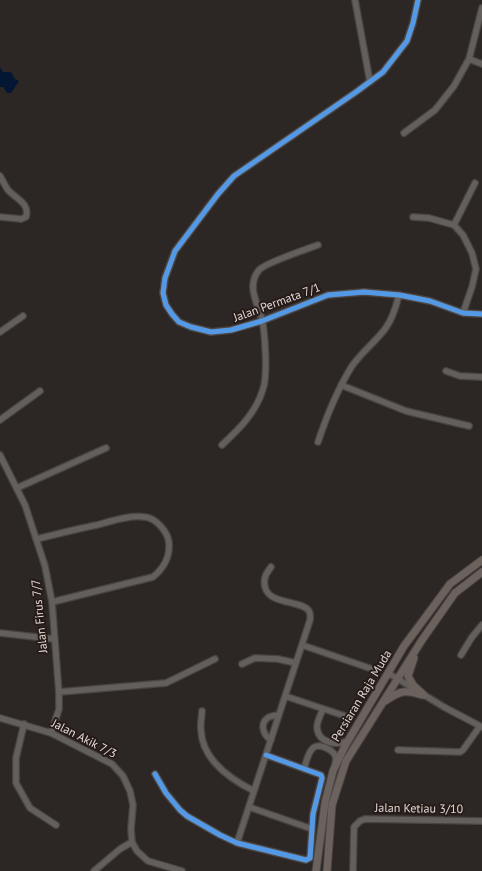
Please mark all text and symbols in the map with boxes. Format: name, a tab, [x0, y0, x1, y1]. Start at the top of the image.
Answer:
street label: Jalan Permata 7/1	[232, 281, 322, 325]
street label: Jalan Firus 7/7	[29, 578, 51, 654]
street label: Persiaran Raja Muda	[329, 648, 395, 744]
street label: Jalan Akik 7/3	[49, 716, 119, 762]
street label: Jalan Ketiau 3/10	[375, 801, 463, 817]

